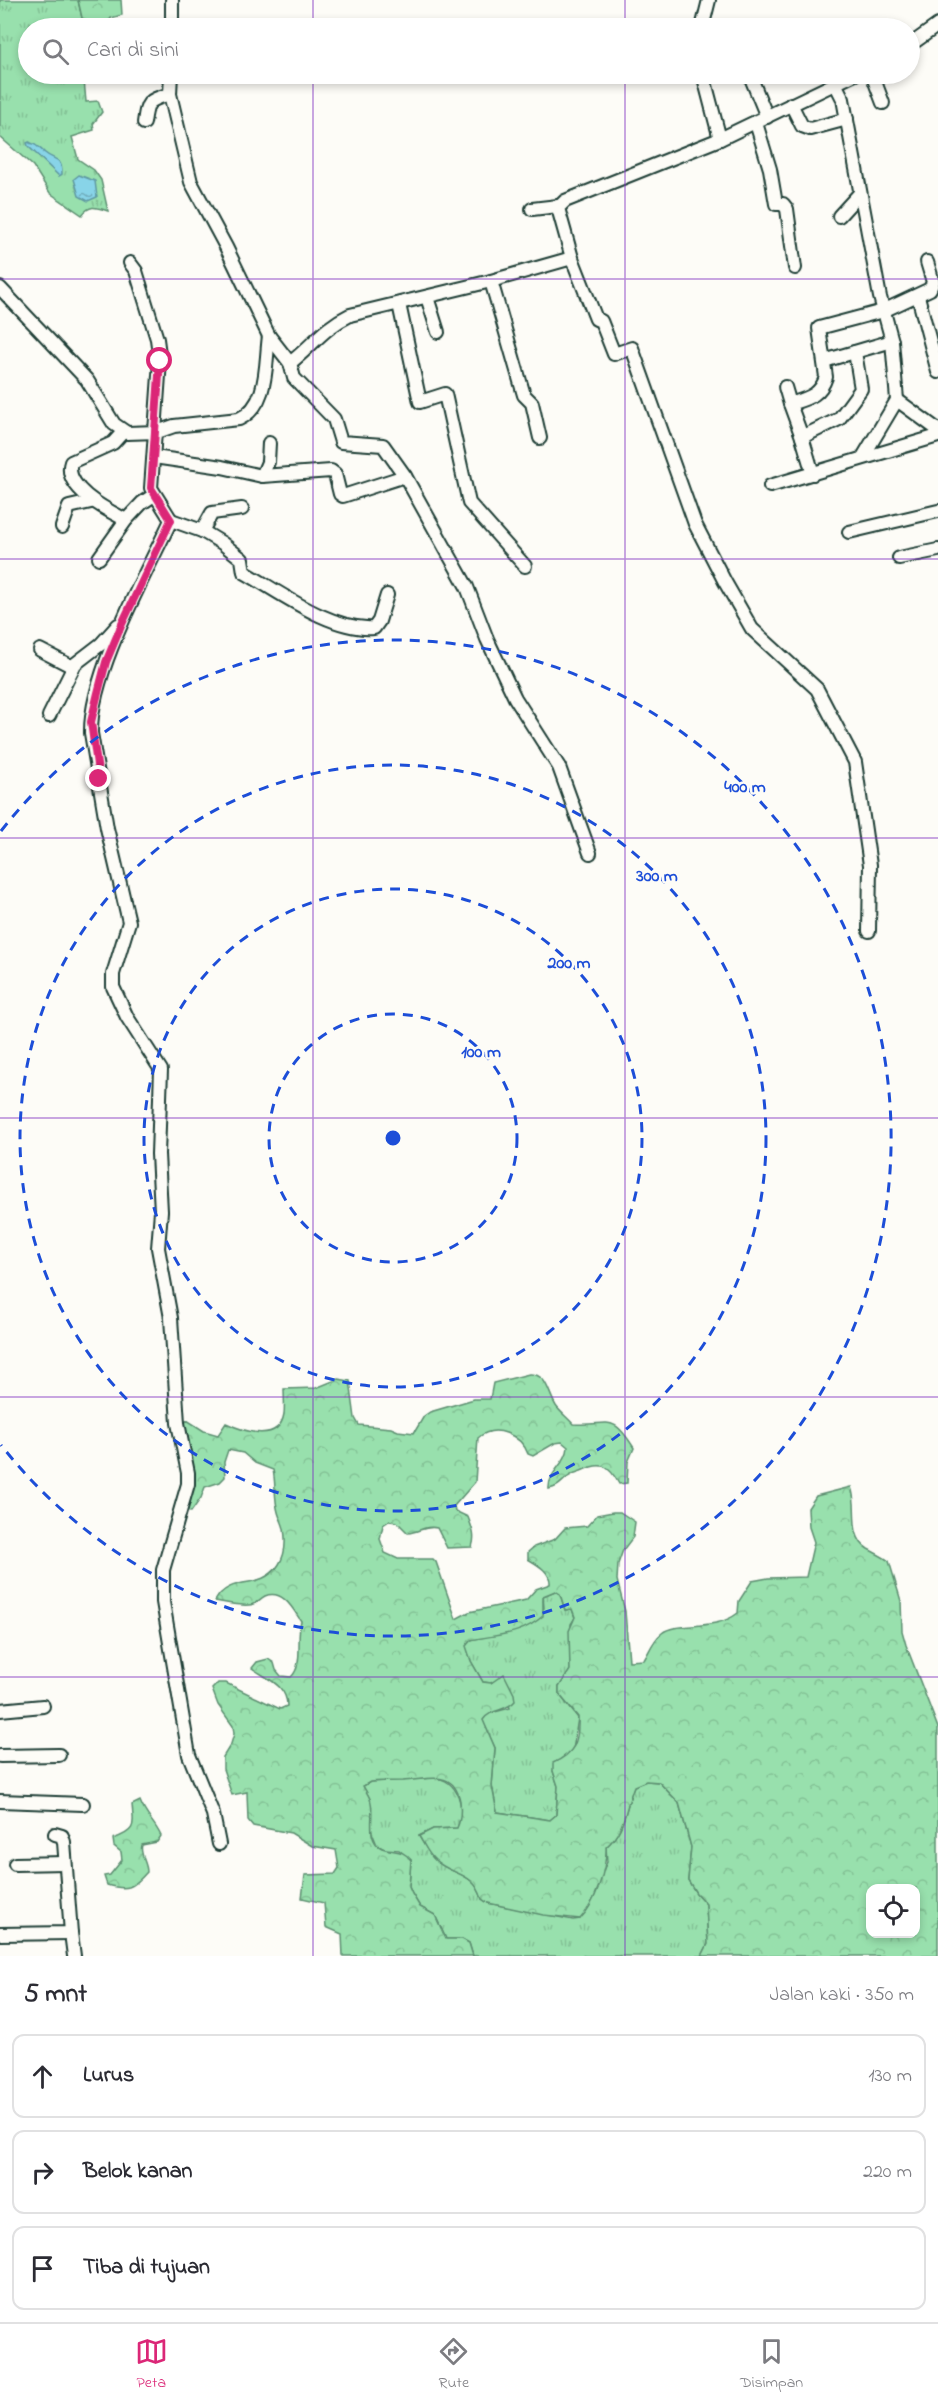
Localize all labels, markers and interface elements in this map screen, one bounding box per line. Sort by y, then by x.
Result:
search box [18,18,920,84]
icon: search [39,35,72,68]
text: Cari di sini [87,35,179,67]
route start [146,347,172,373]
route end [85,765,111,791]
text: 400 m [724,775,766,801]
text: 300 m [635,864,678,890]
text: 200 m [547,951,591,977]
text: 100 m [461,1040,501,1066]
centre of rings [383,1128,403,1148]
map controls [866,1884,920,1938]
button: locate [866,1884,920,1938]
text: 5 mnt [24,1976,87,2014]
text: Jalan kaki · 350 m [769,1981,914,2010]
icon: ahead [26,2060,59,2093]
text: Lurus [83,2060,134,2092]
text: 130 m [868,2062,912,2091]
icon: right [26,2156,59,2189]
text: Belok kanan [83,2156,192,2188]
text: 220 m [863,2158,912,2187]
icon: arrive [26,2252,59,2285]
text: Tiba di tujuan [83,2252,210,2284]
tab: Peta [135,2335,168,2395]
tab: Rute [437,2335,470,2395]
tab: Disimpan [740,2335,803,2395]

